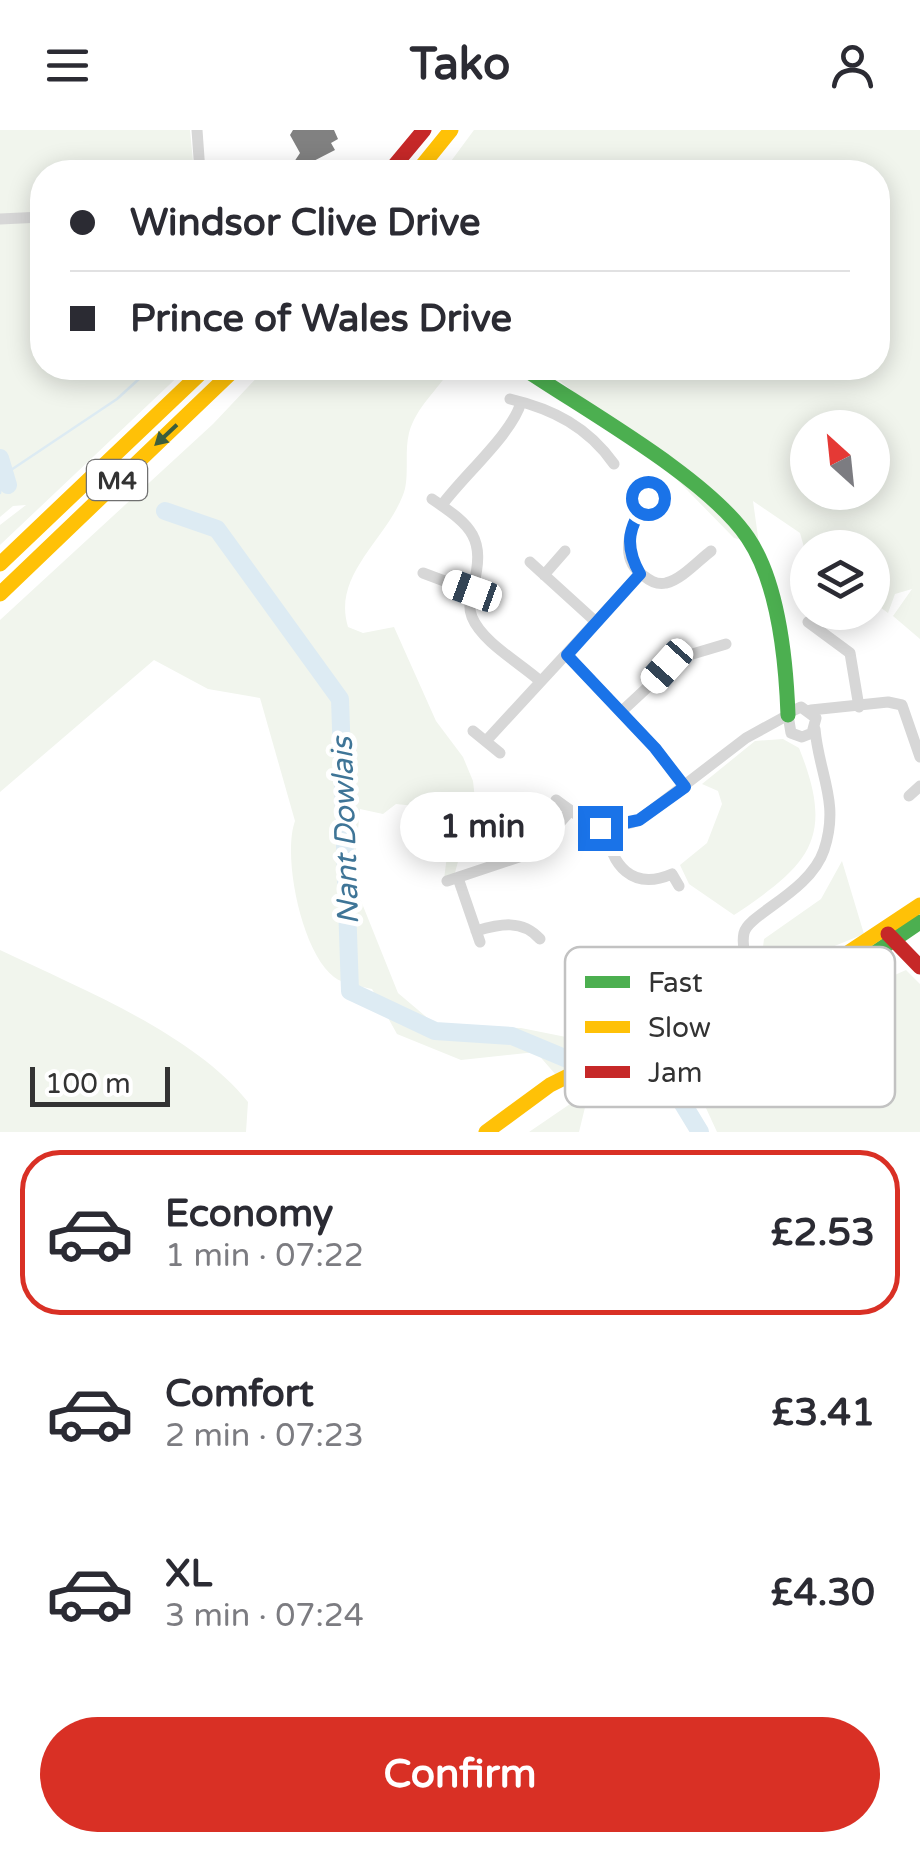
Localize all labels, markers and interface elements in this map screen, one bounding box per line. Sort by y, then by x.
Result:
icon: menu [40,38,95,93]
text: Tako [410,38,510,92]
icon: person [825,38,880,93]
text: Windsor Clive Drive [130,200,481,246]
text: Prince of Wales Drive [130,296,512,342]
north arrow [790,410,890,510]
map controls [790,410,890,630]
one-way arrow [154,423,178,446]
road number: M4 [87,460,147,500]
route start [626,476,671,521]
button: layers [790,530,890,630]
car [439,567,505,615]
car [636,634,698,698]
water label: Nant Dowlais [324,734,367,926]
callout: 1 min [400,793,565,863]
route end [578,806,623,851]
text: 1 min [440,808,525,846]
legend [565,947,895,1107]
text: Fast [648,966,703,1000]
text: Slow [648,1011,711,1045]
text: Jam [648,1056,703,1090]
scale bar [30,1062,170,1106]
text: 100 m [45,1067,131,1101]
icon: car [45,1188,135,1278]
text: Economy [165,1191,333,1237]
text: £2.53 [771,1210,875,1256]
text: 1 min · 07:22 [165,1237,364,1275]
icon: car [45,1368,135,1458]
text: Comfort [165,1371,314,1417]
text: £3.41 [771,1390,875,1436]
text: 2 min · 07:23 [165,1417,364,1455]
icon: car [45,1548,135,1638]
text: XL [165,1551,212,1597]
text: £4.30 [771,1570,875,1616]
text: 3 min · 07:24 [165,1597,364,1635]
button: Confirm [40,1717,880,1832]

